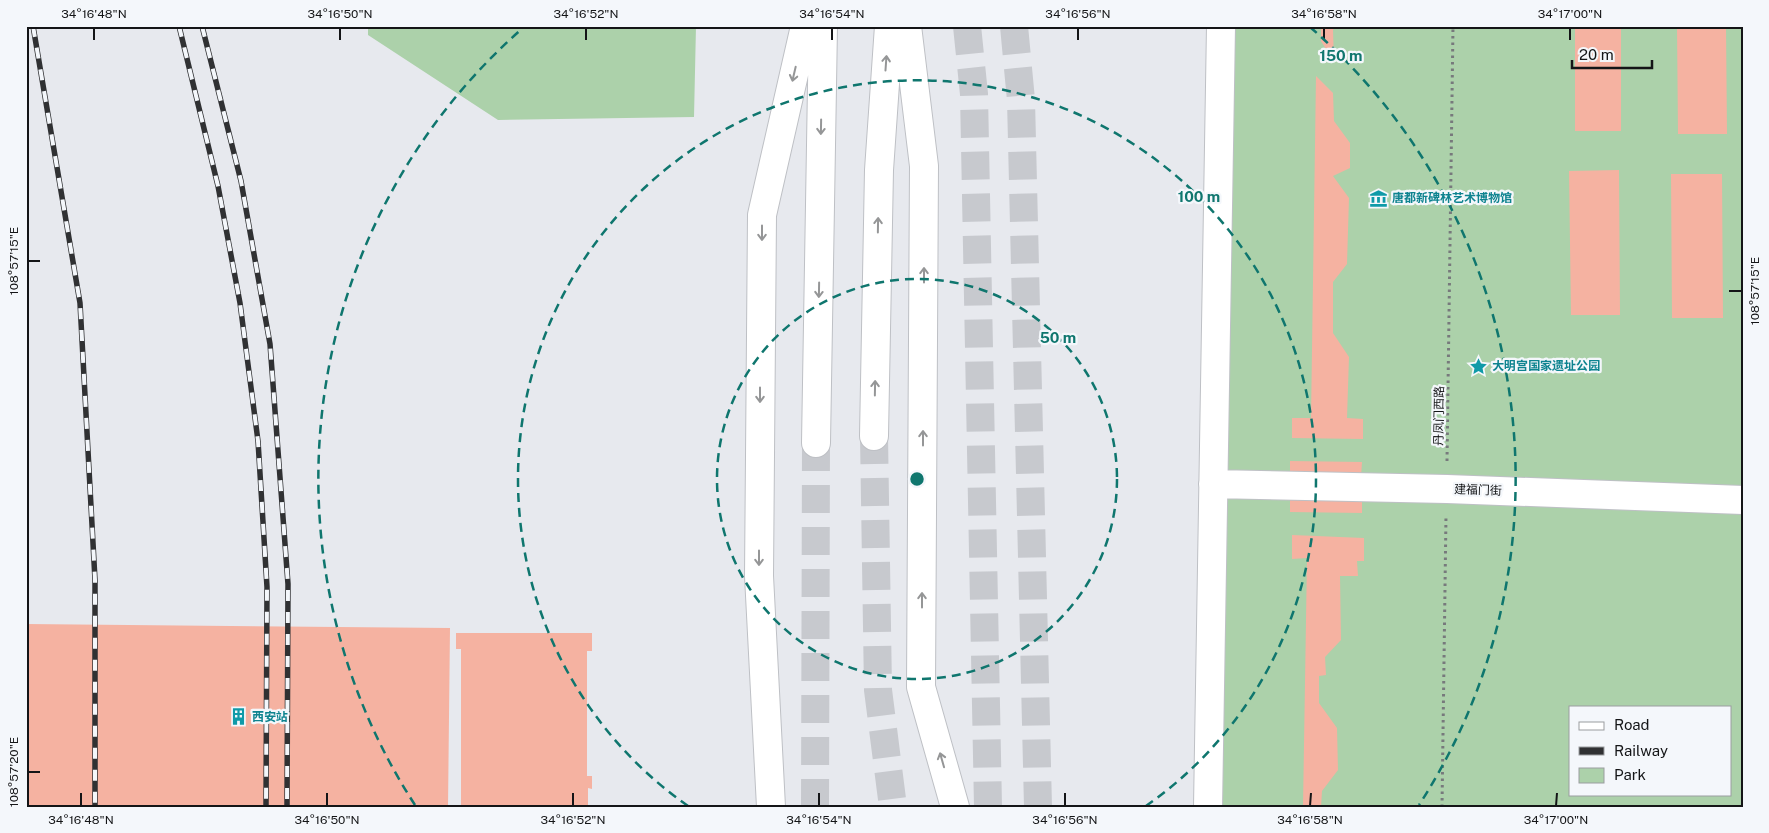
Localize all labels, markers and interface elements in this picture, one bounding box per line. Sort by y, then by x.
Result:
text: 34°16'48"N [61,7,127,21]
text: 34°16'50"N [307,7,373,21]
text: 34°16'52"N [554,7,618,21]
text: 34°16'54"N [799,7,865,21]
text: 34°16'56"N [1045,7,1111,21]
text: 34°16'58"N [1291,7,1357,21]
text: 34°17'00"N [1538,7,1602,21]
scale bar [1572,38,1652,70]
text: 20 m [1579,46,1614,63]
text: 150 m [1319,47,1363,64]
one-way arrow [882,55,891,71]
one-way arrow [789,65,798,81]
one-way arrow [816,119,826,135]
text: 100 m [1178,188,1220,205]
museum icon: 唐都新碑林艺术博物馆 [1368,188,1388,208]
place label: 唐都新碑林艺术博物馆 [1392,191,1512,205]
one-way arrow [874,217,883,233]
one-way arrow [757,224,767,240]
text: 108°57'15"E [7,227,21,295]
text: 108°57'15"E [1748,257,1762,325]
one-way arrow [919,267,929,284]
one-way arrow [814,282,823,298]
text: 50 m [1040,329,1076,346]
place icon: 大明宫国家遗址公园 [1468,356,1488,376]
place label: 大明宫国家遗址公园 [1492,359,1600,373]
one-way arrow [870,380,880,396]
one-way arrow [755,386,765,403]
street label: 丹凤门西路 [1431,386,1447,446]
one-way arrow [918,430,928,446]
centre of rings [908,470,926,488]
street label: 建福门街 [1454,482,1502,498]
one-way arrow [754,549,764,565]
one-way arrow [917,592,927,608]
legend [1569,706,1732,796]
building icon: 西安站 [228,707,248,727]
place label: 西安站 [252,710,288,724]
text: Road [1614,716,1650,733]
text: 108°57'20"E [7,737,21,807]
text: Railway [1614,742,1668,759]
one-way arrow [937,752,946,768]
text: Park [1614,766,1646,783]
text: 34°16'48"N [48,813,114,827]
text: 34°16'50"N [294,813,360,827]
text: 34°16'52"N [541,813,605,827]
text: 34°16'54"N [786,813,852,827]
text: 34°16'56"N [1032,813,1098,827]
text: 34°16'58"N [1277,813,1343,827]
text: 34°17'00"N [1524,813,1588,827]

